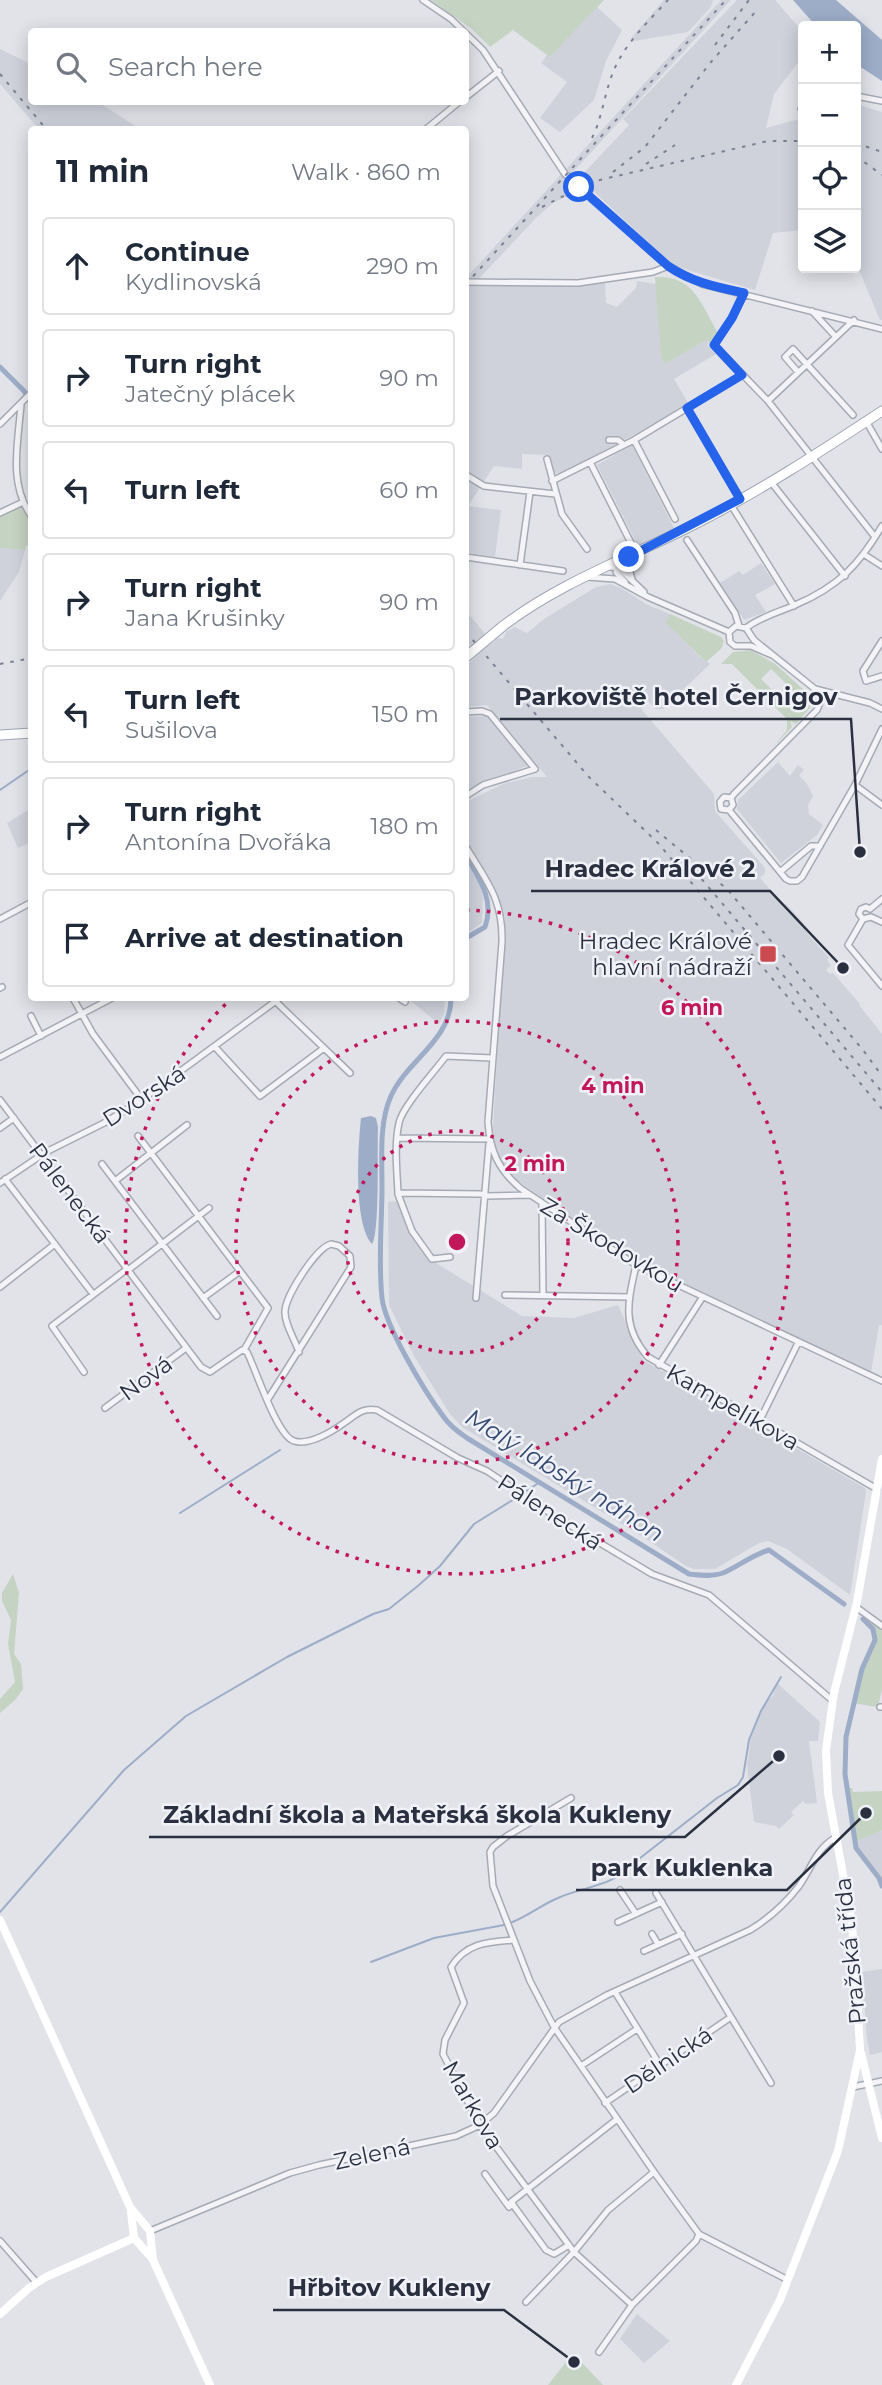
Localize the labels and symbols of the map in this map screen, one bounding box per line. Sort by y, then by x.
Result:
route start [563,171,594,202]
route end [613,541,644,572]
callout: Parkoviště hotel Černigov [500,674,851,719]
text: Parkoviště hotel Černigov [514,682,838,711]
callout: Hradec Králové 2 [531,846,770,891]
text: Hradec Králové 2 [545,854,755,883]
place label: Hradec Králové hlavní nádraží [579,927,753,981]
marker: Hradec Králové hlavní nádraží [758,944,778,964]
text: 6 min [661,995,723,1020]
street label: Dvorská [97,1059,191,1133]
text: 4 min [581,1073,645,1098]
street label: Pálenecká [23,1137,117,1249]
text: 2 min [504,1151,566,1176]
street label: Za Škodovkou [535,1191,689,1299]
centre of rings [445,1230,469,1254]
street label: Nová [114,1350,178,1406]
street label: Kampelíkova [662,1358,804,1456]
water label: Malý labský náhon [460,1402,670,1548]
street label: Pálenecká [492,1468,608,1556]
callout: Základní škola a Mateřská škola Kukleny [149,1792,685,1837]
text: Základní škola a Mateřská škola Kukleny [163,1800,672,1829]
callout: park Kuklenka [576,1845,787,1890]
text: park Kuklenka [591,1853,773,1882]
street label: Pražská třída [828,1876,872,2026]
street label: Dělnická [618,2020,718,2100]
street label: Markova [436,2056,510,2154]
street label: Zelená [331,2132,413,2176]
callout: Hřbitov Kukleny [273,2265,504,2310]
text: Hřbitov Kukleny [288,2273,491,2302]

